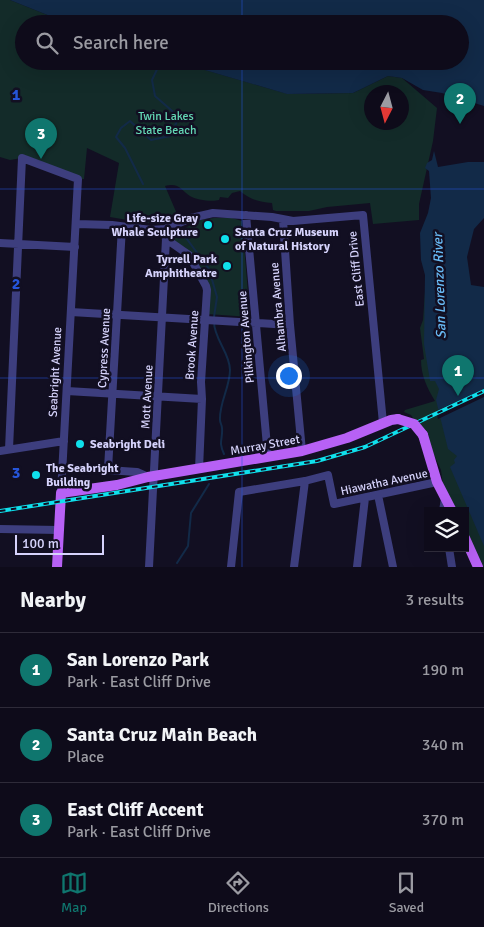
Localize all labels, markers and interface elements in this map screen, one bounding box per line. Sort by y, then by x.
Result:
search box [15,15,469,70]
icon: search [33,29,61,57]
text: Search here [73,31,169,55]
pin: 2 [444,83,476,124]
text: 1 [12,85,21,105]
north arrow [364,85,409,130]
park label: Twin Lakes State Beach [135,109,197,138]
pin: 3 [25,118,57,159]
place label: Life-size Gray Whale Sculpture [111,211,198,240]
marker: Life-size Gray Whale Sculpture [202,219,214,231]
place label: Santa Cruz Museum of Natural History [235,225,339,254]
street label: East Cliff Drive [345,230,368,308]
water label: San Lorenzo River [429,231,450,339]
marker: Santa Cruz Museum of Natural History [219,233,231,245]
place label: Tyrrell Park Amphitheatre [145,252,218,281]
marker: Tyrrell Park Amphitheatre [221,260,233,272]
street label: Alhambra Avenue [267,262,290,352]
text: 2 [12,274,20,294]
street label: Pilkington Avenue [235,290,258,384]
street label: Cypress Avenue [95,308,114,388]
street label: Brook Avenue [183,310,202,380]
street label: Seabright Avenue [46,327,65,417]
pin: 1 [442,355,474,396]
your location [276,363,302,389]
street label: Mott Avenue [138,364,157,430]
street label: Murray Street [229,432,301,459]
place label: Seabright Deli [90,437,165,452]
marker: Seabright Deli [74,438,86,450]
place label: The Seabright Building [46,461,119,490]
text: 3 [12,463,20,483]
street label: Hiawatha Avenue [339,466,429,499]
marker: The Seabright Building [30,469,42,481]
map controls [424,507,469,552]
button: layers [424,507,469,552]
scale bar [15,532,104,555]
text: 100 m [22,535,59,552]
text: Nearby [20,587,86,613]
text: 3 results [405,590,464,610]
text: San Lorenzo Park [67,648,209,672]
text: 1 [32,660,40,680]
text: 190 m [422,660,464,680]
text: Park · East Cliff Drive [67,672,211,692]
text: Santa Cruz Main Beach [67,723,257,747]
text: 2 [32,735,40,755]
text: 340 m [422,735,464,755]
text: Place [67,747,104,767]
text: East Cliff Accent [67,798,204,822]
text: 3 [32,810,40,830]
text: 370 m [422,810,464,830]
text: Park · East Cliff Drive [67,822,211,842]
tab: Map [60,869,88,916]
tab: Directions [208,869,269,916]
tab: Saved [389,869,424,916]

